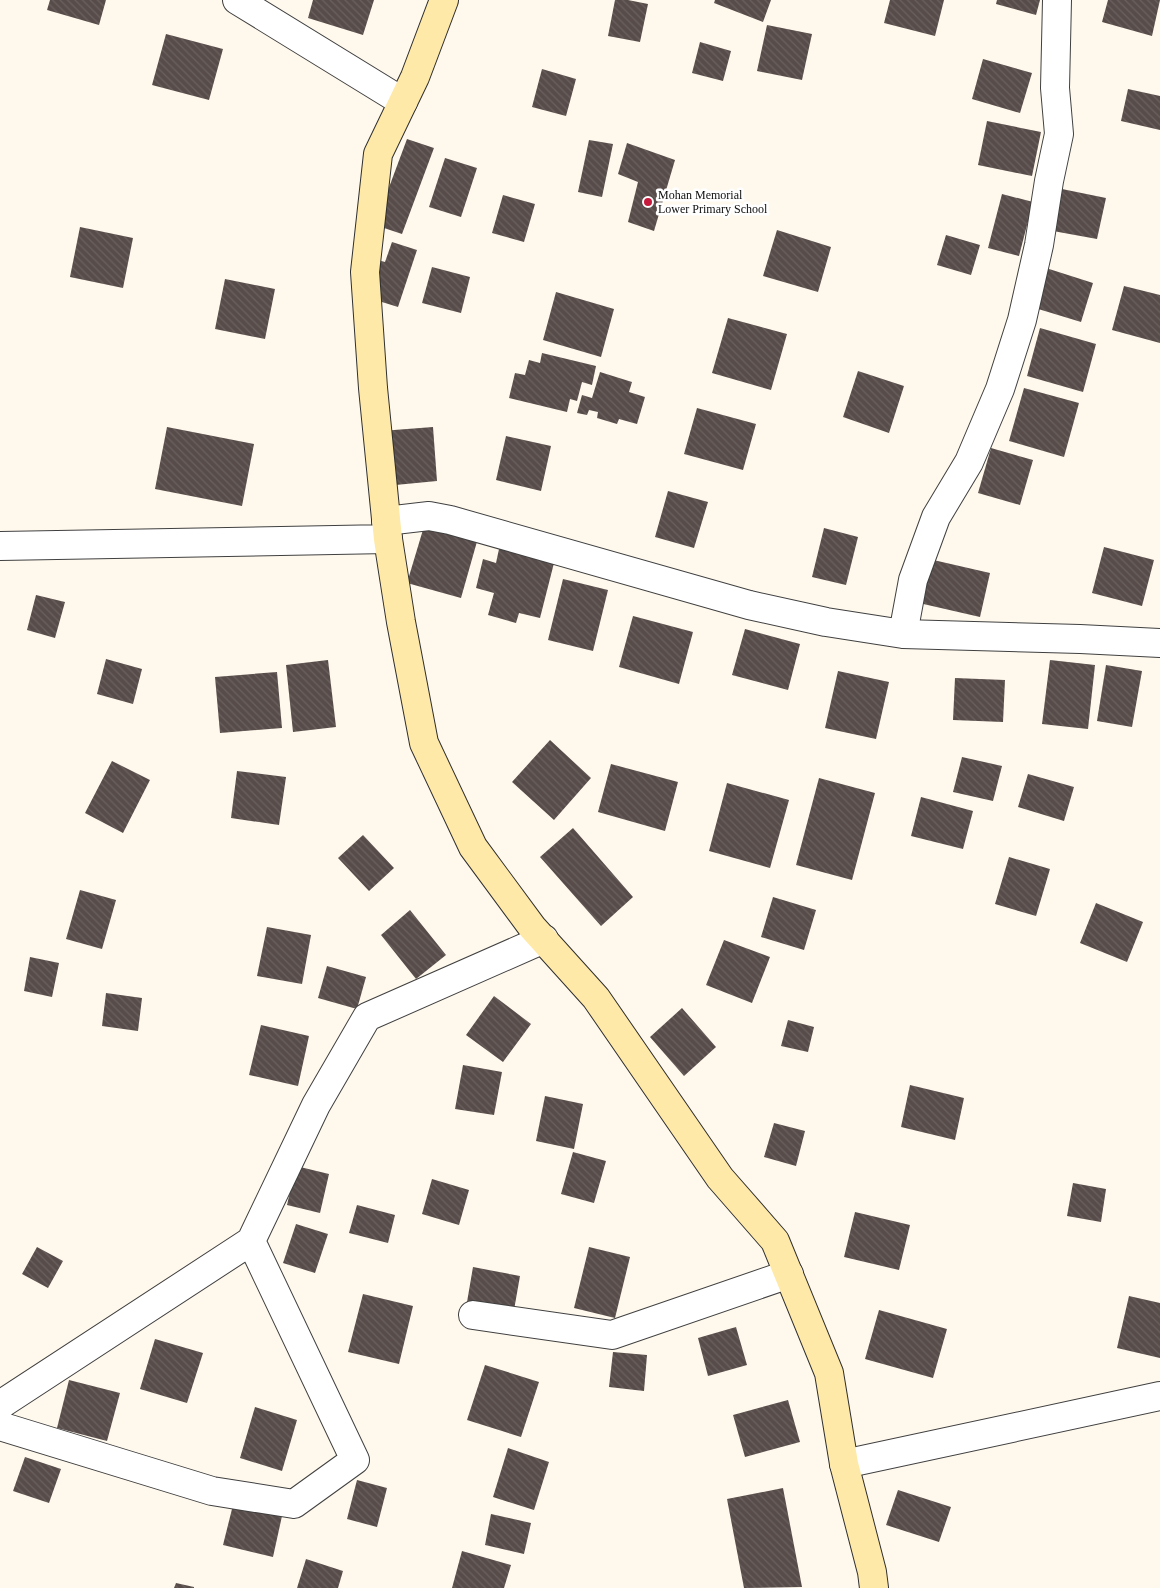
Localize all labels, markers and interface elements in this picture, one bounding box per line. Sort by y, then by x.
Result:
place label: Mohan Memorial Lower Primary School [658,188,768,216]
marker: Mohan Memorial Lower Primary School [642,196,654,208]

